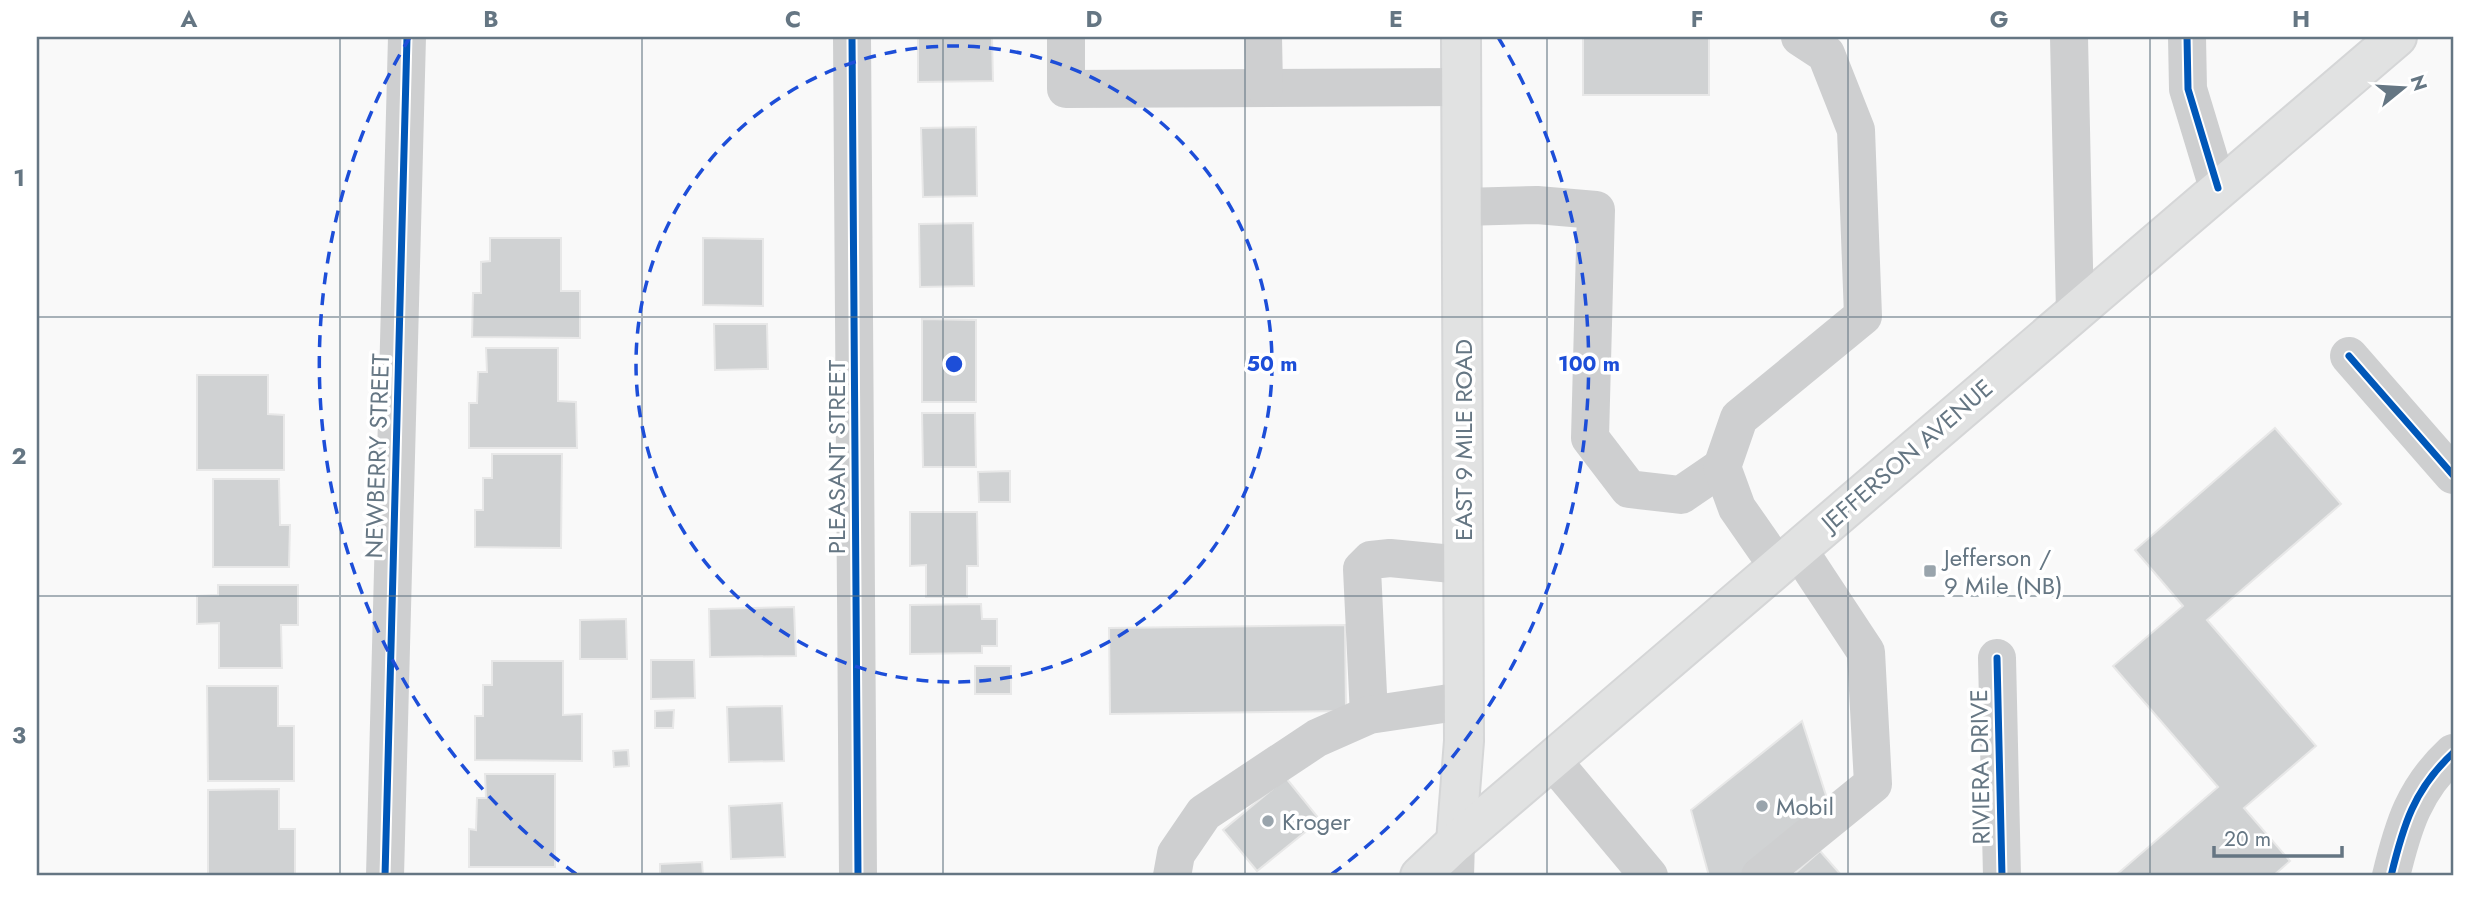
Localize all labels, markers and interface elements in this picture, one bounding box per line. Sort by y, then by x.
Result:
text: A [180,2,198,36]
text: B [483,2,499,36]
text: C [785,2,801,36]
text: D [1086,2,1103,36]
text: E [1389,2,1403,36]
text: F [1691,2,1703,36]
text: G [1990,2,2008,36]
text: H [2292,2,2310,36]
north arrow [2368,52,2438,122]
text: N [2404,72,2434,94]
text: 1 [13,161,25,195]
street label: EAST 9 MILE ROAD [1446,339,1481,541]
text: 50 m [1247,349,1297,379]
text: 100 m [1558,349,1620,379]
centre of rings [942,352,966,376]
street label: NEWBERRY STREET [356,353,398,559]
street label: PLEASANT STREET [819,360,854,554]
street label: JEFFERSON AVENUE [1811,371,2000,541]
text: 2 [11,439,27,473]
place label: Jefferson / 9 Mile (NB) [1941,540,2063,603]
marker: Jefferson / 9 Mile (NB) [1922,563,1938,579]
street label: RIVIERA DRIVE [1961,689,1999,845]
text: 3 [12,718,26,752]
place label: Mobil [1776,789,1834,824]
marker: Mobil [1754,798,1770,814]
place label: Kroger [1282,804,1352,839]
marker: Kroger [1260,813,1276,829]
scale bar [2214,815,2341,859]
text: 20 m [2224,824,2271,854]

